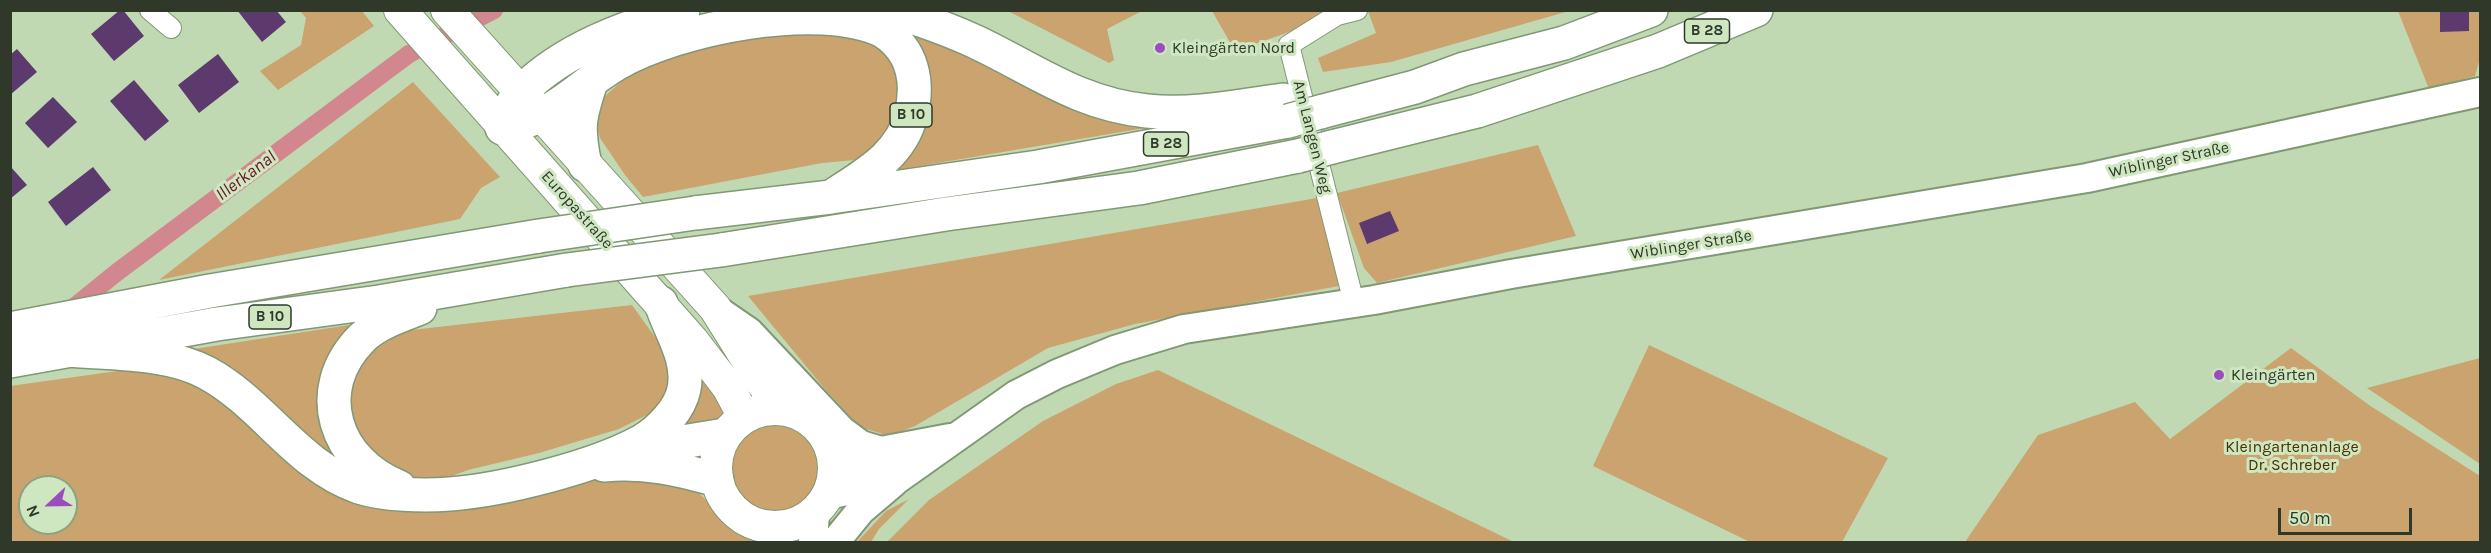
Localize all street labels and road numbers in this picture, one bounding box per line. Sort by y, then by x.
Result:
road number: B 28 [1684,19,1730,43]
street label: Am Langen Weg [1289,79,1335,195]
road number: B 10 [890,103,932,127]
road number: B 28 [1144,132,1188,156]
street label: Wiblinger Straße [2107,138,2231,182]
street label: Europastraße [537,167,617,253]
street label: Wiblinger Straße [1629,226,1753,264]
road number: B 10 [249,305,291,329]

